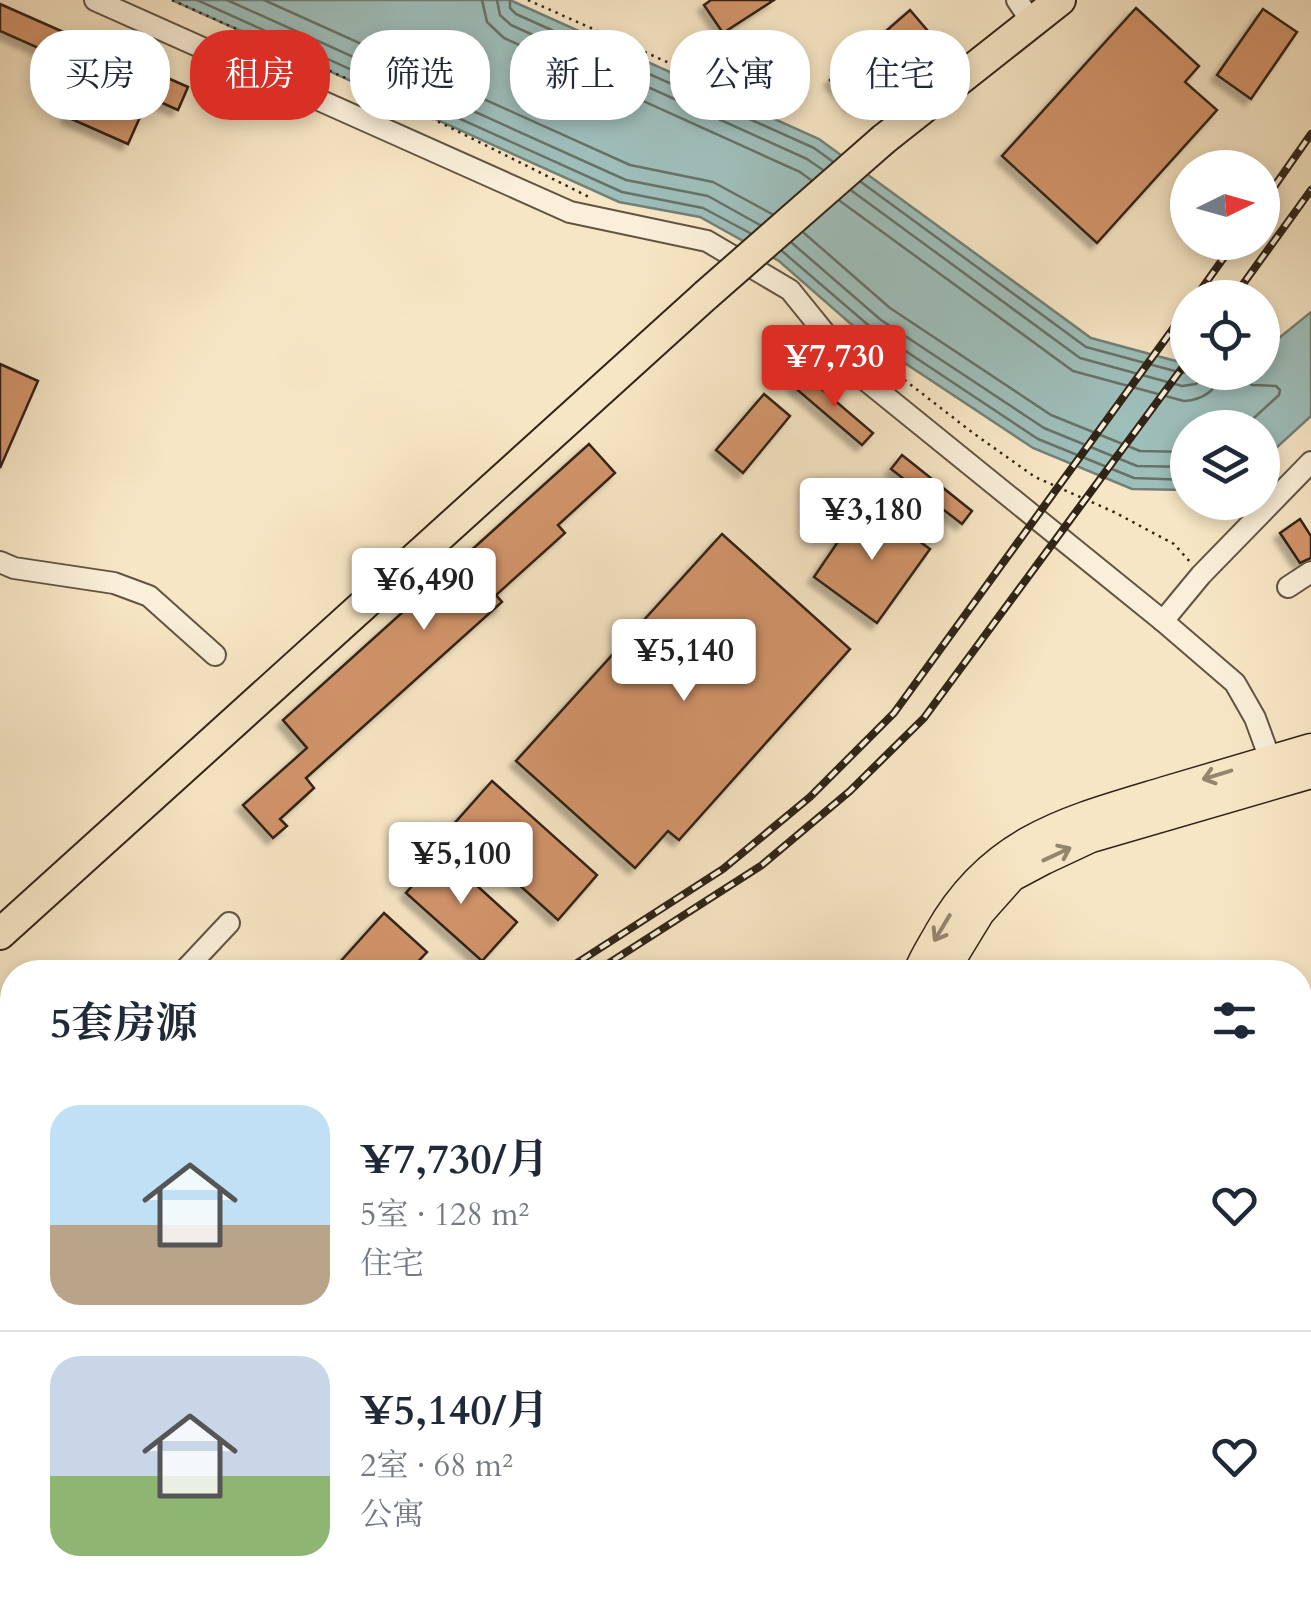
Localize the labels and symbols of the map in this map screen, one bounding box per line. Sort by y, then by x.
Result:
north arrow [1170,150,1280,260]
pin: ¥7,730 [753,325,915,410]
pin: ¥3,180 [791,478,953,563]
pin: ¥6,490 [343,548,505,633]
pin: ¥5,140 [603,619,765,704]
one-way arrow [1202,767,1234,785]
pin: ¥5,100 [380,822,542,907]
one-way arrow [1041,844,1071,863]
one-way arrow [932,913,952,942]

